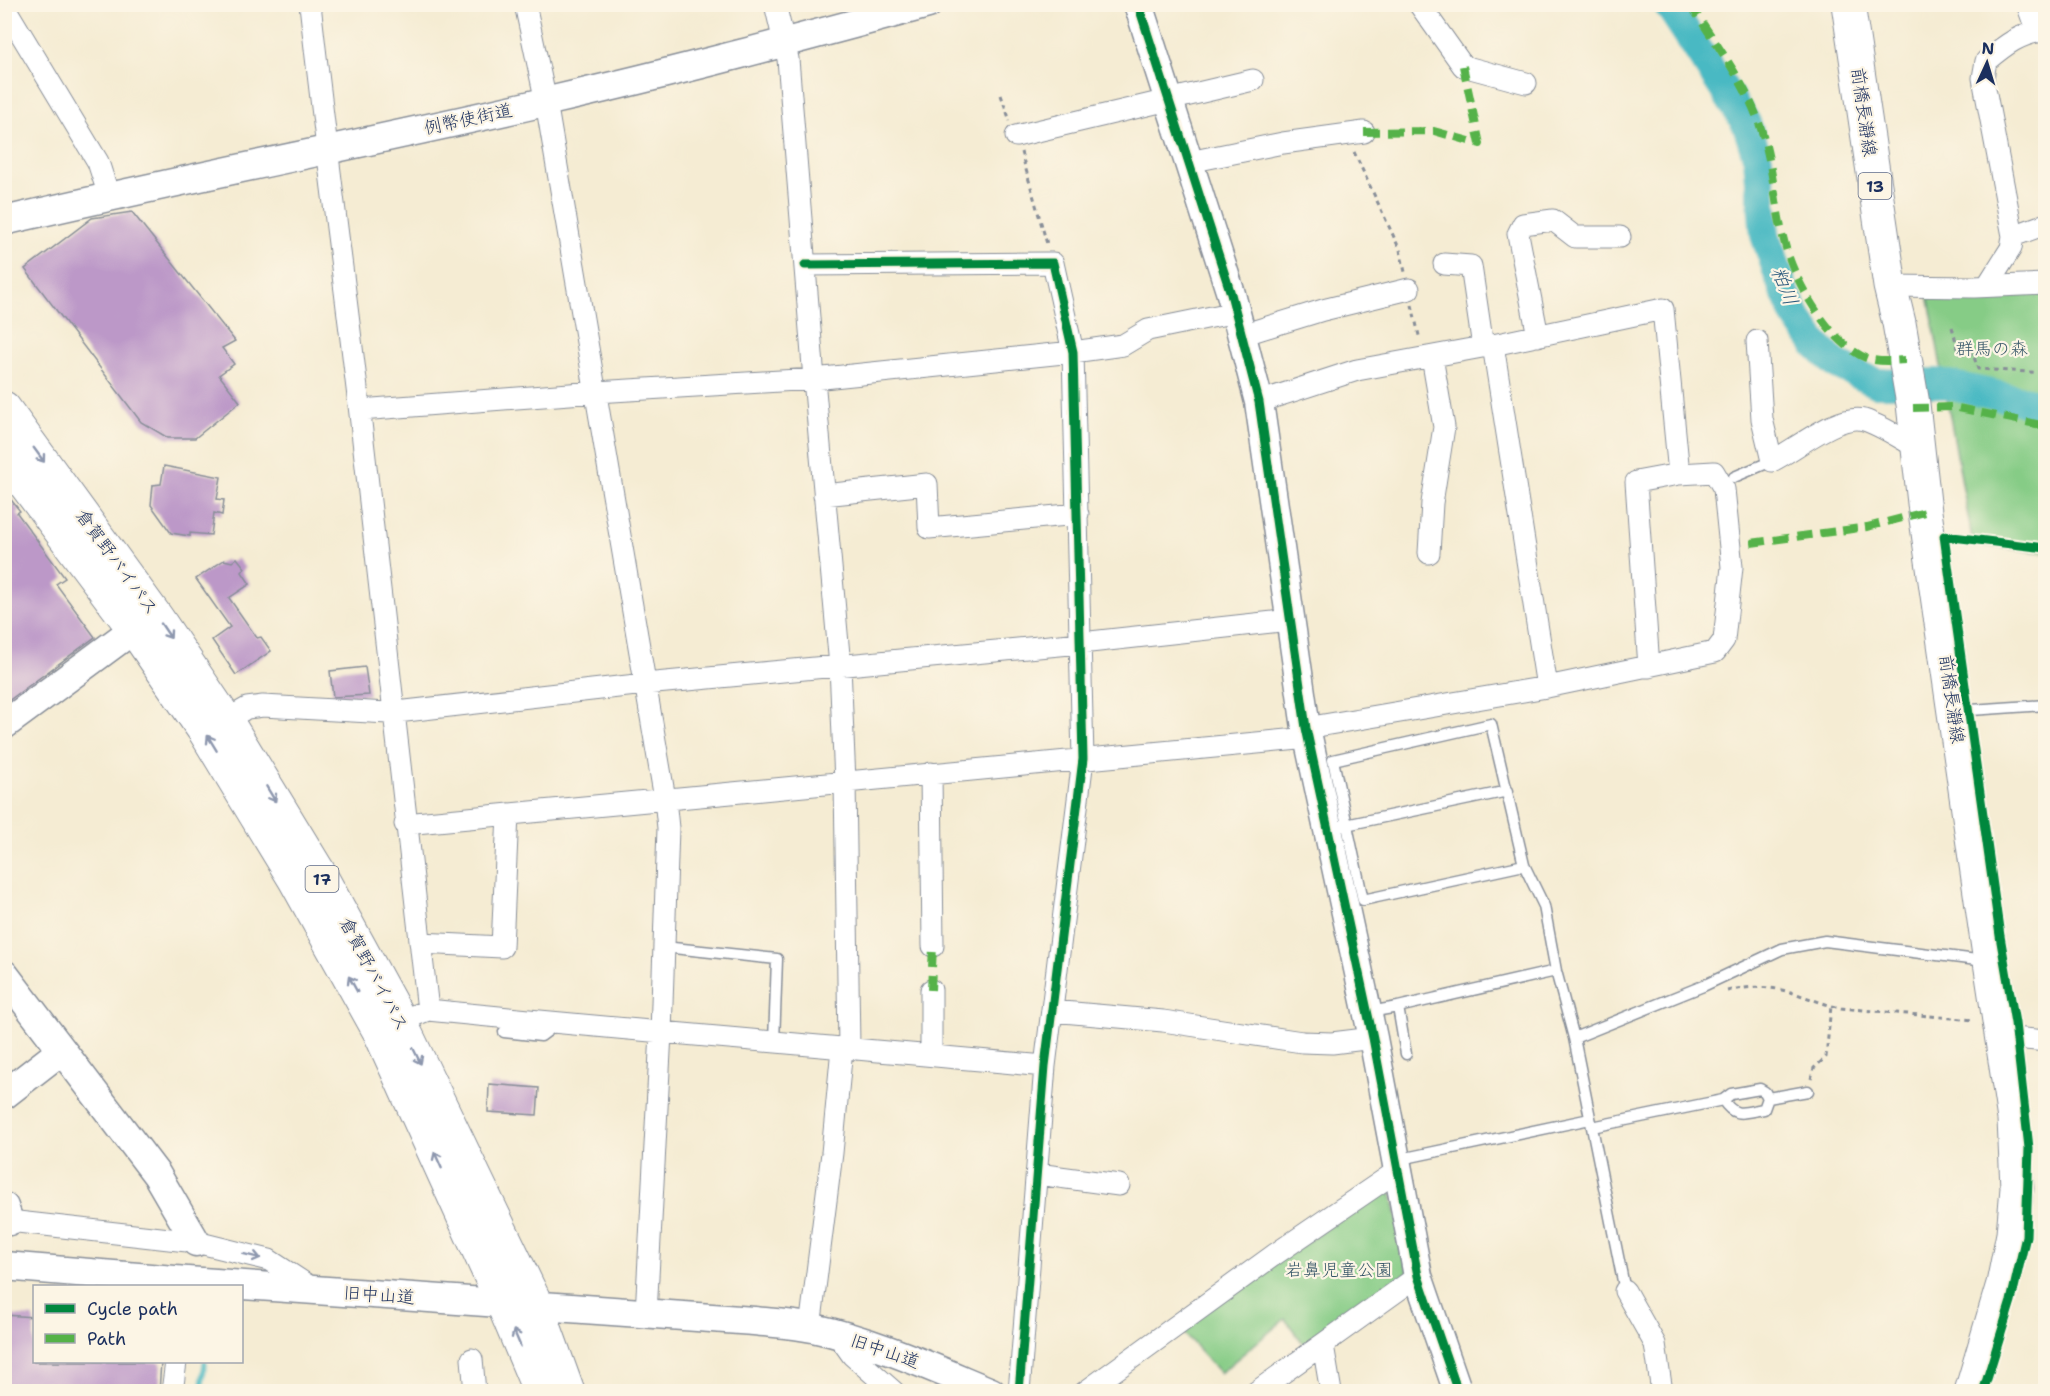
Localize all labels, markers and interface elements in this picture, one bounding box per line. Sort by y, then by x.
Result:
north arrow [1957,33,2017,93]
text: N [1981,38,1995,59]
street label: 前橋長瀞線 [1846,66,1882,158]
street label: 例幣使街道 [421,98,515,140]
road number: 13 [1858,173,1892,199]
water label: 粕川 [1766,263,1804,309]
park label: 群馬の森 [1956,337,2028,361]
one-way arrow [33,447,46,463]
street label: 倉賀野バイパス [70,504,164,620]
one-way arrow [159,622,172,639]
street label: 前橋長瀞線 [1934,653,1970,745]
one-way arrow [206,735,218,752]
one-way arrow [266,785,278,802]
road number: 17 [306,866,338,892]
street label: 倉賀野バイパス [334,913,414,1035]
one-way arrow [347,976,359,993]
one-way arrow [412,1047,424,1065]
one-way arrow [431,1151,443,1169]
one-way arrow [243,1250,262,1262]
park label: 岩鼻児童公園 [1285,1258,1393,1282]
street label: 旧中山道 [342,1281,416,1309]
legend [33,1285,243,1363]
text: Cycle path [87,1297,178,1321]
text: Path [87,1327,126,1351]
street label: 旧中山道 [847,1328,923,1374]
one-way arrow [511,1329,523,1347]

